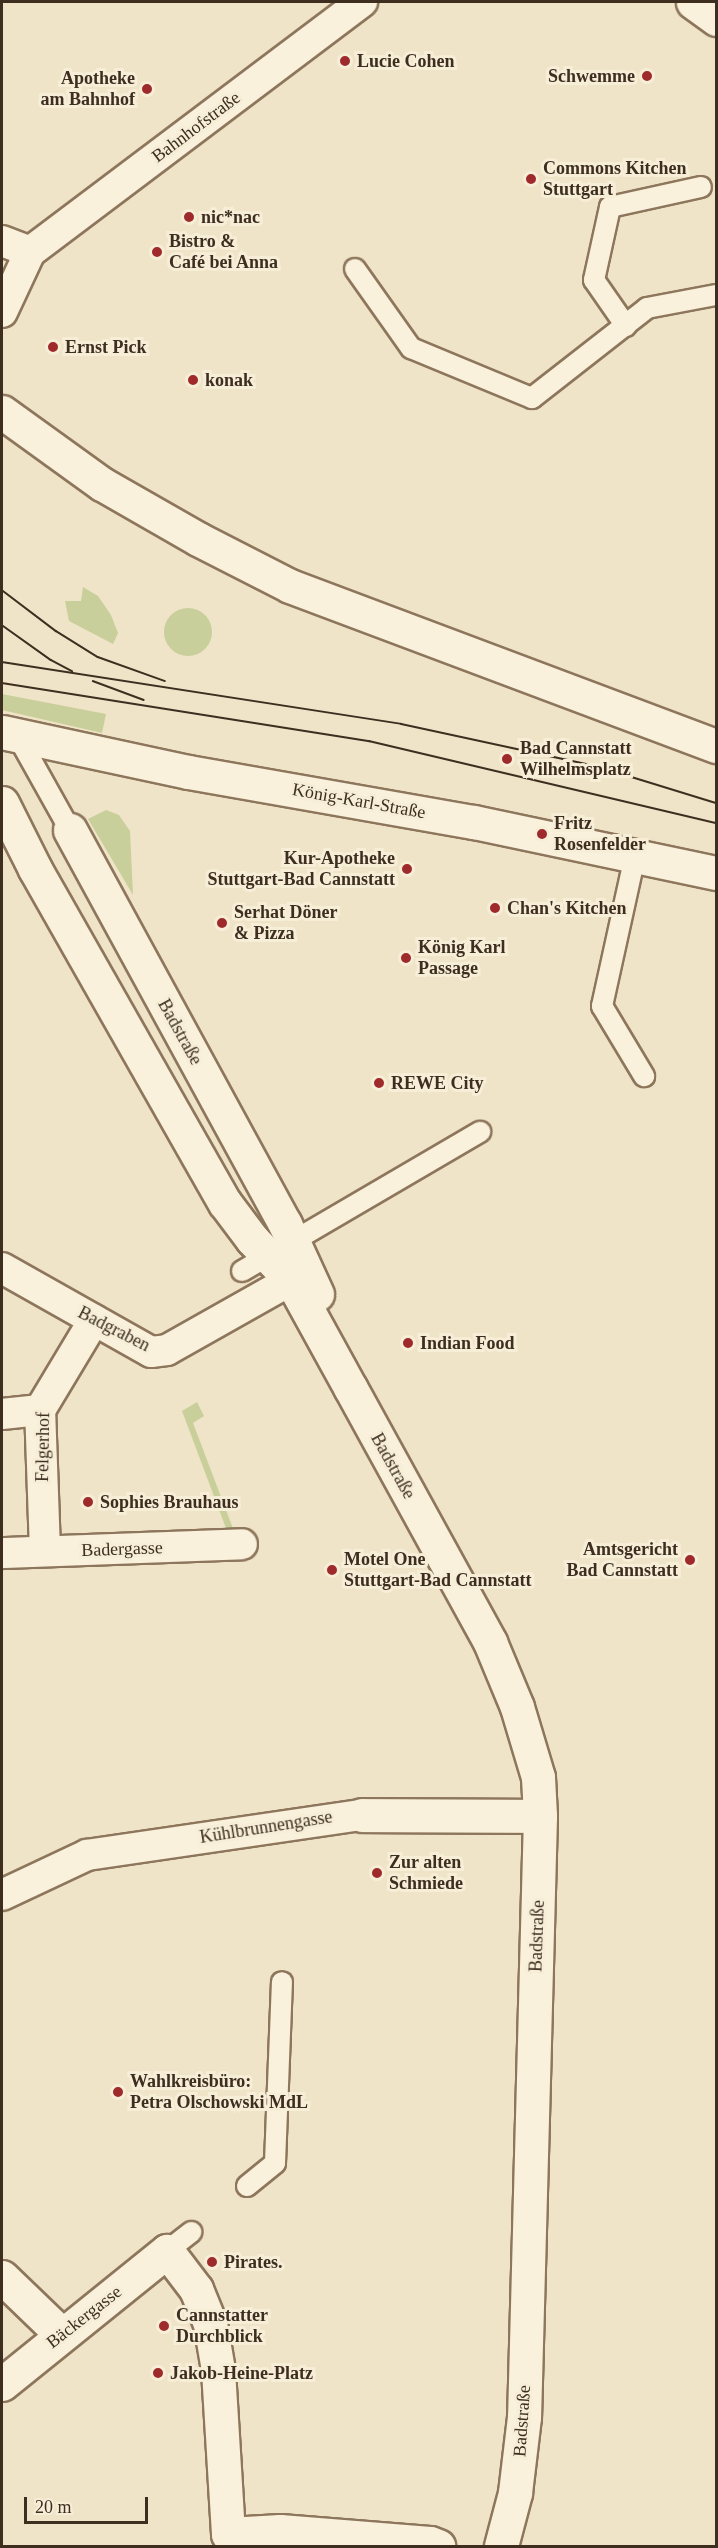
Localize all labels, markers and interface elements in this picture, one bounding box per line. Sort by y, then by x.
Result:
place label: Lucie Cohen [357,50,455,72]
marker: Lucie Cohen [338,54,352,68]
place label: Schwemme [548,65,635,87]
place label: Apotheke am Bahnhof [40,68,135,110]
marker: Schwemme [640,69,654,83]
marker: Apotheke am Bahnhof [140,82,154,96]
street label: Bahnhofstraße [148,87,244,167]
place label: Commons Kitchen Stuttgart [543,158,686,201]
marker: Commons Kitchen Stuttgart [524,172,538,186]
place label: nic*nac [201,206,260,228]
marker: nic*nac [182,210,196,224]
place label: Bistro & Café bei Anna [169,231,279,274]
marker: Bistro & Café bei Anna [150,245,164,259]
place label: Ernst Pick [65,336,147,358]
marker: Ernst Pick [46,340,60,354]
place label: konak [205,369,253,391]
marker: konak [186,373,200,387]
place label: Bad Cannstatt Wilhelmsplatz [520,738,632,780]
marker: Bad Cannstatt Wilhelmsplatz [498,750,516,768]
street label: König-Karl-Straße [291,779,427,823]
place label: Fritz Rosenfelder [554,813,646,856]
marker: Fritz Rosenfelder [535,827,549,841]
place label: Kur-Apotheke Stuttgart-Bad Cannstatt [207,848,395,890]
marker: Kur-Apotheke Stuttgart-Bad Cannstatt [400,862,414,876]
place label: Chan's Kitchen [507,897,627,919]
marker: Chan's Kitchen [488,901,502,915]
place label: Serhat Döner & Pizza [234,902,337,944]
marker: Serhat Döner & Pizza [215,916,229,930]
place label: König Karl Passage [418,937,506,980]
marker: König Karl Passage [399,951,413,965]
street label: Badstraße [153,995,207,1069]
place label: REWE City [391,1072,484,1094]
marker: REWE City [372,1076,386,1090]
street label: Badgraben [74,1302,154,1356]
place label: Indian Food [420,1332,515,1354]
marker: Indian Food [401,1336,415,1350]
street label: Felgerhof [32,1412,54,1482]
street label: Badstraße [366,1429,420,1503]
place label: Sophies Brauhaus [100,1491,239,1513]
marker: Sophies Brauhaus [81,1495,95,1509]
street label: Badergasse [81,1537,163,1561]
place label: Amtsgericht Bad Cannstatt [566,1539,678,1582]
place label: Motel One Stuttgart-Bad Cannstatt [344,1549,532,1592]
marker: Amtsgericht Bad Cannstatt [683,1553,697,1567]
marker: Motel One Stuttgart-Bad Cannstatt [325,1563,339,1577]
street label: Kühlbrunnengasse [198,1806,334,1848]
place label: Zur alten Schmiede [389,1852,463,1894]
marker: Zur alten Schmiede [370,1866,384,1880]
street label: Badstraße [525,1900,549,1972]
place label: Wahlkreisbüro: Petra Olschowski MdL [130,2071,308,2114]
marker: Wahlkreisbüro: Petra Olschowski MdL [111,2085,125,2099]
place label: Pirates. [224,2251,282,2273]
marker: Pirates. [205,2255,219,2269]
street label: Bäckergasse [42,2281,126,2353]
place label: Cannstatter Durchblick [176,2305,268,2348]
marker: Cannstatter Durchblick [157,2319,171,2333]
place label: Jakob-Heine-Platz [170,2362,313,2384]
marker: Jakob-Heine-Platz [151,2366,165,2380]
street label: Badstraße [509,2384,535,2458]
scale bar [27,2485,152,2523]
text: 20 m [35,2497,72,2517]

